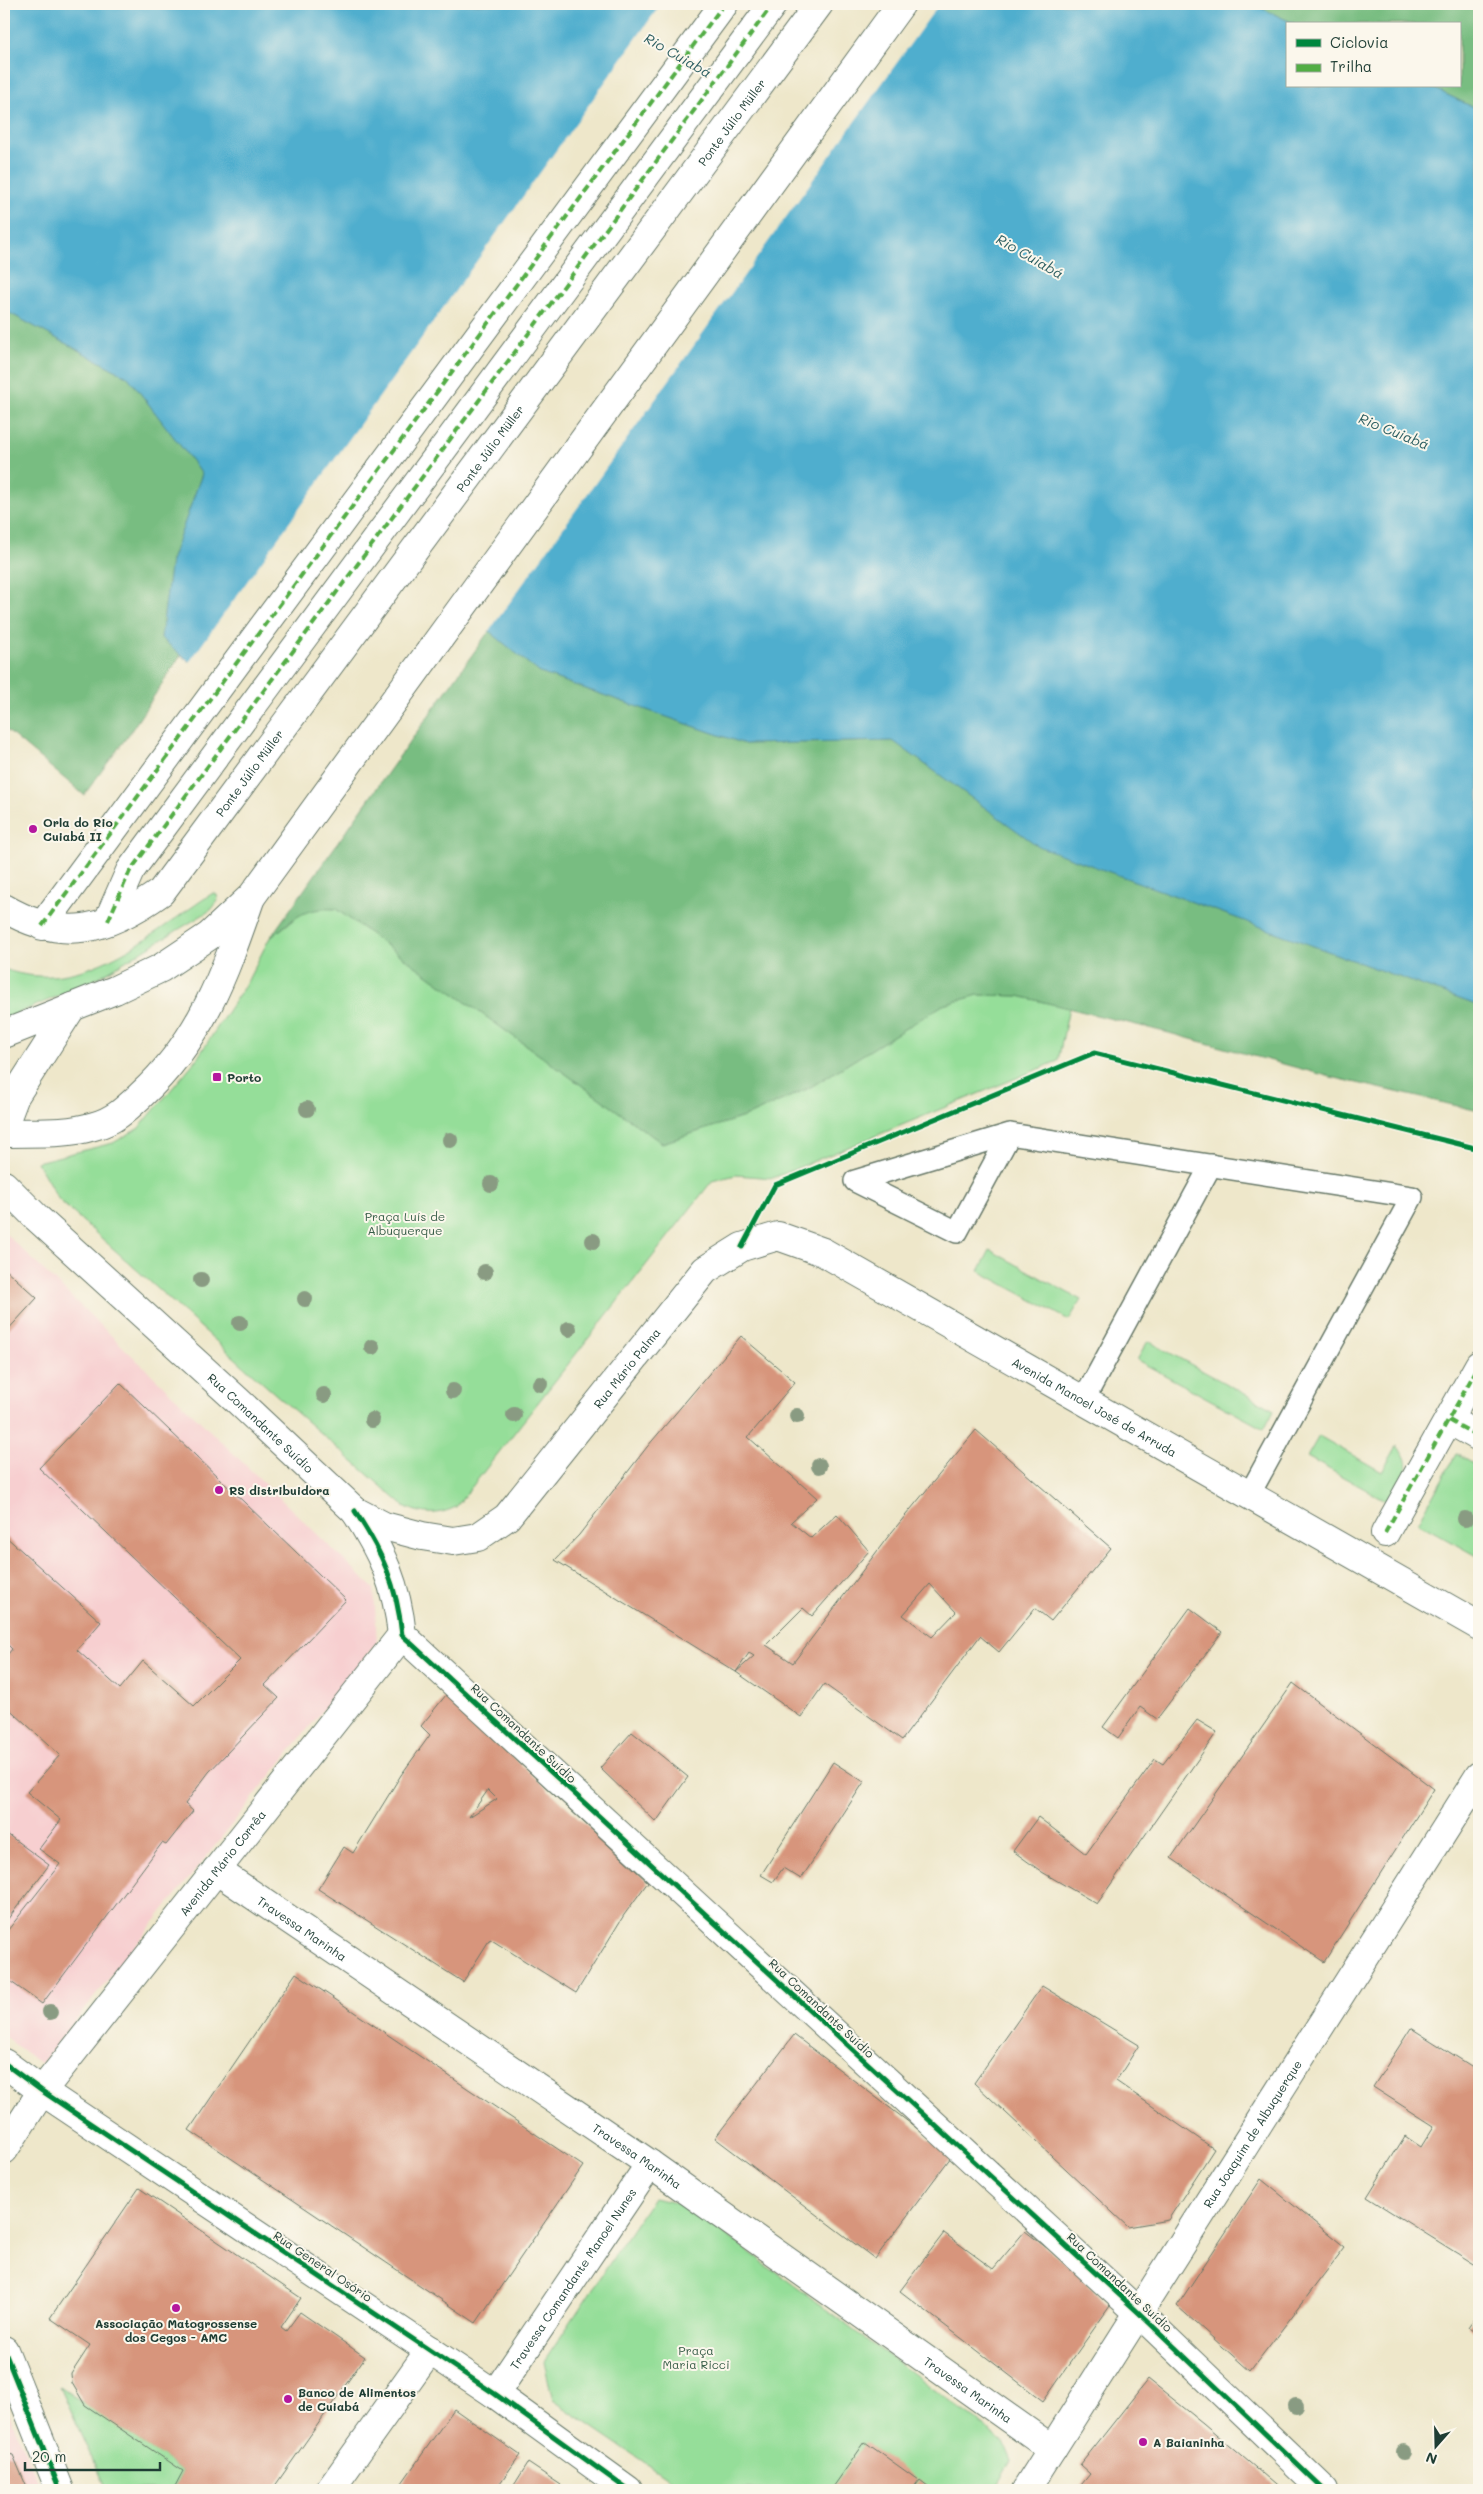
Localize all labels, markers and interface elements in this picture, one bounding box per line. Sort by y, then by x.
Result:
legend [1286,22,1460,88]
water label: Rio Cuiabá [641,28,715,82]
text: Ciclovia [1330,32,1389,52]
text: Trilha [1330,56,1372,76]
street label: Ponte Júlio Müller [694,75,769,169]
water label: Rio Cuiabá [993,229,1067,283]
street label: Ponte Júlio Müller [452,402,527,495]
water label: Rio Cuiabá [1356,408,1432,454]
street label: Ponte Júlio Müller [212,726,287,819]
place label: Orla do Rio Cuiabá II [43,814,113,844]
marker: Orla do Rio Cuiabá II [27,823,39,835]
place label: Porto [227,1069,261,1085]
marker: Porto [211,1071,223,1083]
park label: Praça Luís de Albuquerque [365,1208,445,1238]
street label: Rua Mário Palma [590,1325,663,1411]
street label: Avenida Manoel José de Arruda [1009,1353,1180,1460]
street label: Rua Comandante Suídio [205,1369,317,1476]
place label: RS distribuidora [229,1482,330,1498]
marker: RS distribuidora [213,1484,225,1496]
street label: Rua Comandante Suídio [468,1680,580,1786]
street label: Avenida Mário Corrêa [175,1807,269,1919]
street label: Travessa Marinha [254,1892,350,1964]
street label: Rua Comandante Suídio [766,1955,878,2061]
street label: Rua Joaquim de Albuquerque [1199,2057,1305,2211]
street label: Travessa Marinha [590,2119,685,2192]
street label: Travessa Comandante Manoel Nunes [506,2185,640,2372]
street label: Rua General Osório [271,2227,375,2305]
street label: Rua Comandante Suídio [1064,2229,1176,2335]
marker: Associação Matogrossense dos Cegos - AMC [170,2302,182,2314]
place label: Associação Matogrossense dos Cegos - AMC [95,2315,257,2345]
park label: Praça Maria Ricci [662,2342,730,2372]
street label: Travessa Marinha [921,2353,1015,2426]
place label: Banco de Alimentos de Cuiabá [298,2384,416,2414]
marker: Banco de Alimentos de Cuiabá [282,2393,294,2405]
north arrow [1410,2422,1460,2472]
place label: A Baianinha [1153,2434,1225,2450]
marker: A Baianinha [1137,2436,1149,2448]
scale bar [25,2439,160,2471]
text: 20 m [32,2446,66,2466]
text: N [1423,2448,1440,2469]

